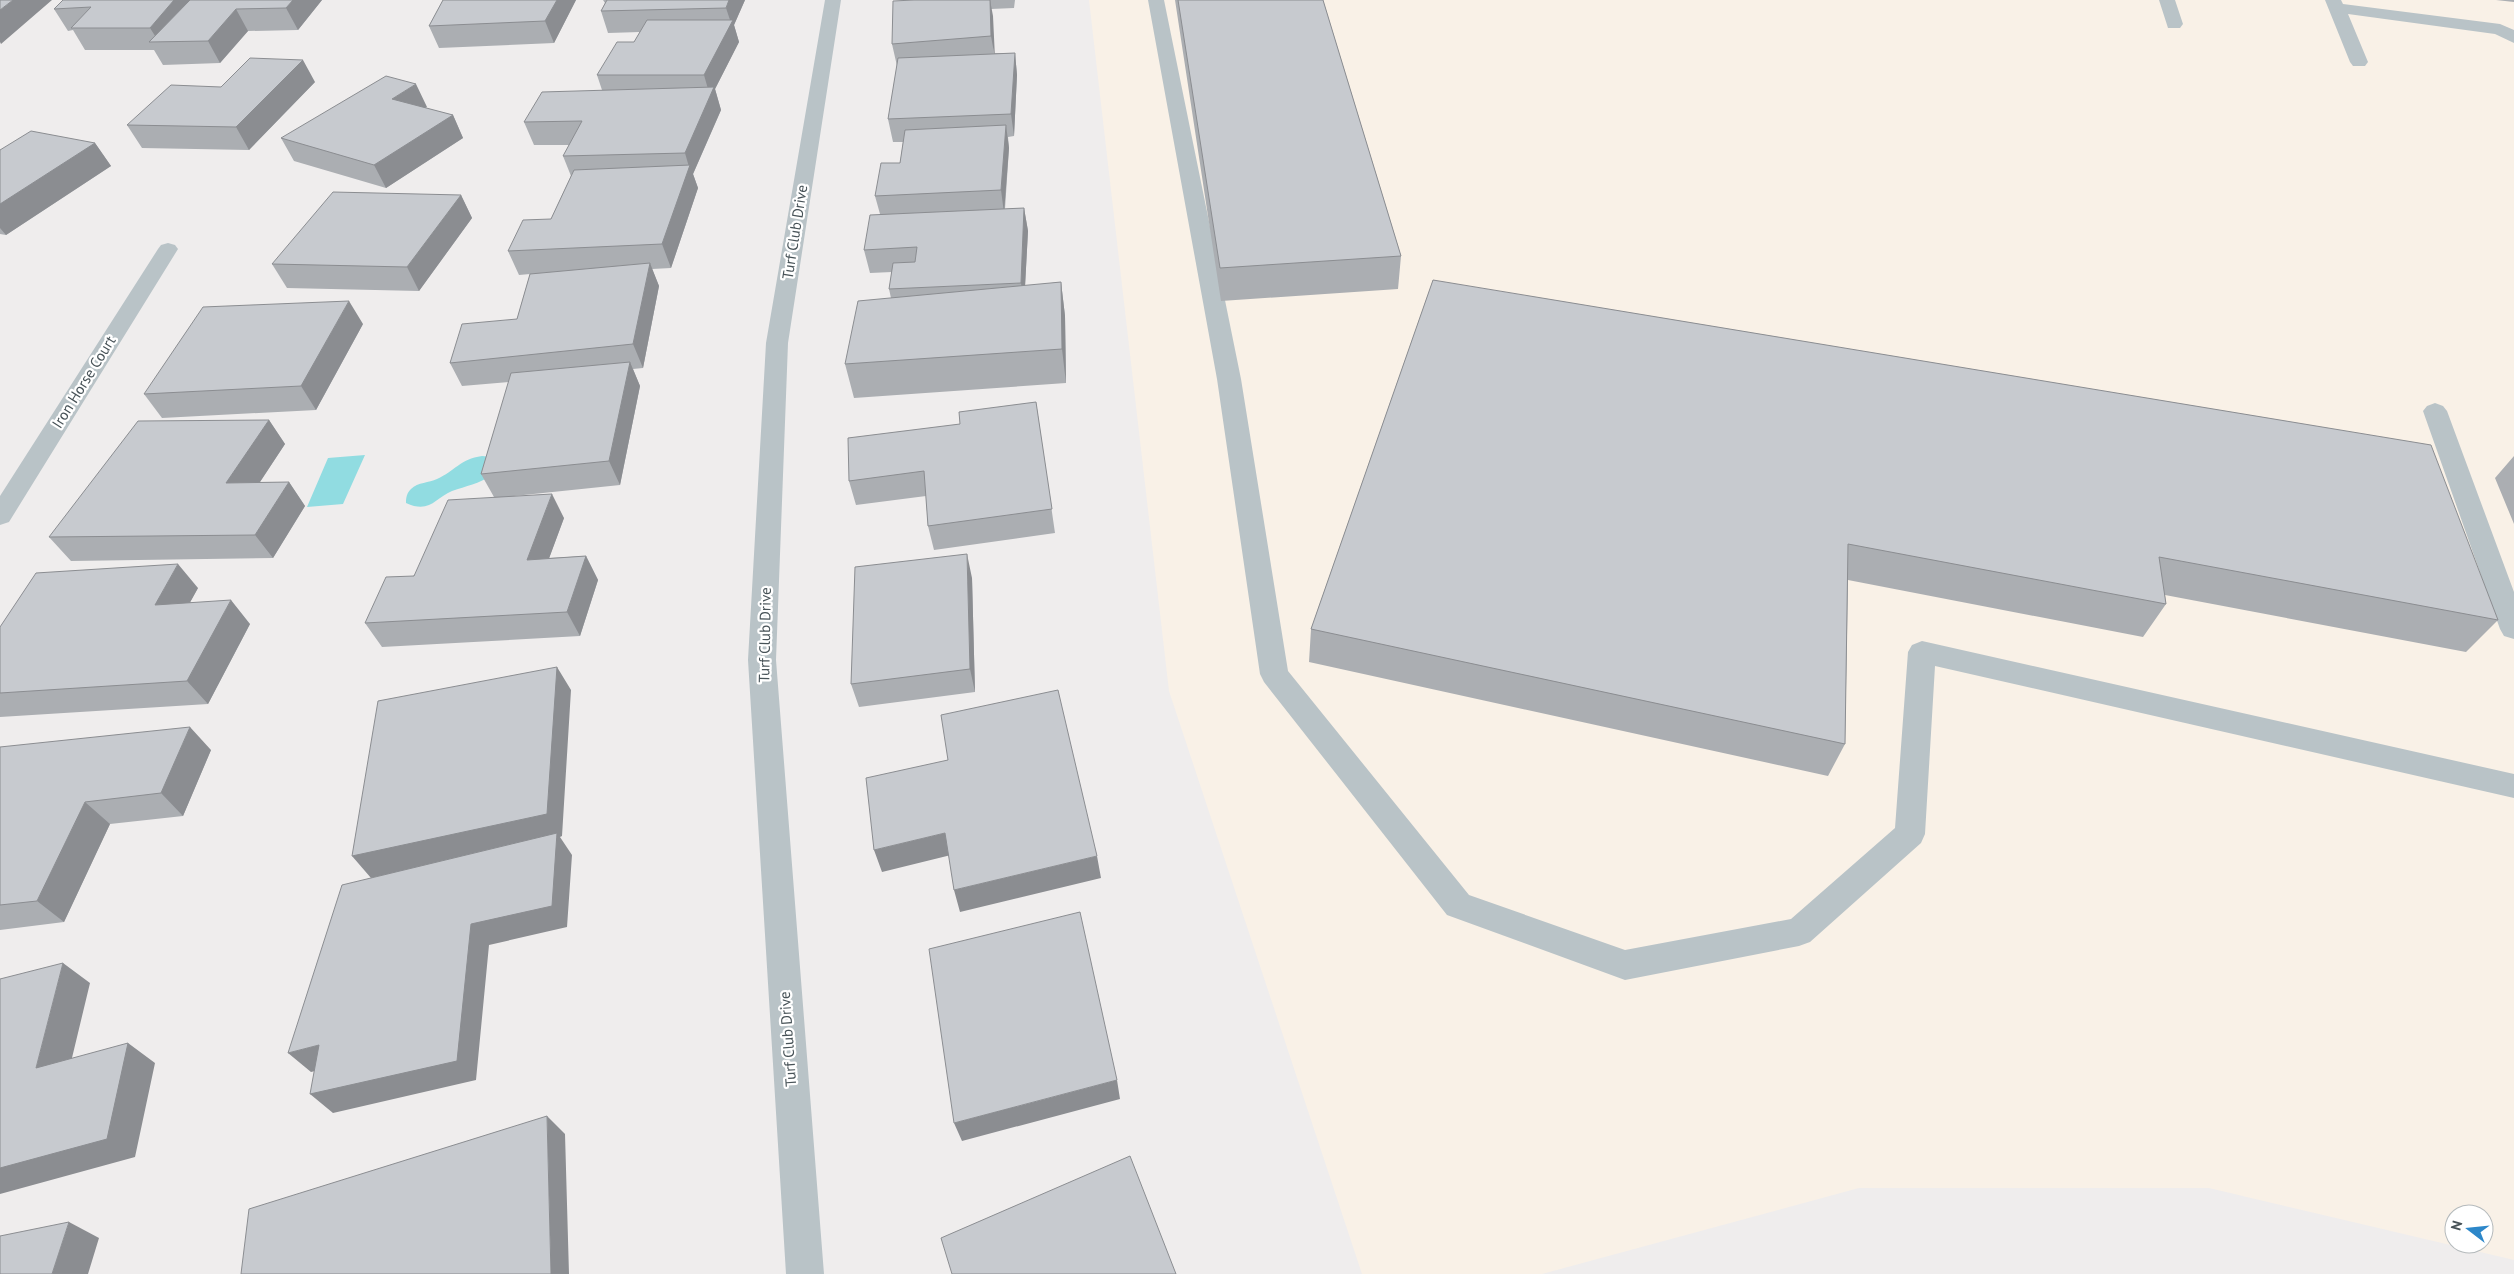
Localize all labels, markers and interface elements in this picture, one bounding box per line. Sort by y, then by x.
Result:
street label: Turf Club Drive [778,183,811,281]
street label: Iron Horse Court [48,332,120,432]
street label: Turf Club Drive [754,587,775,683]
street label: Turf Club Drive [775,991,800,1087]
north arrow [2444,1204,2494,1254]
text: N [2447,1219,2466,1232]

